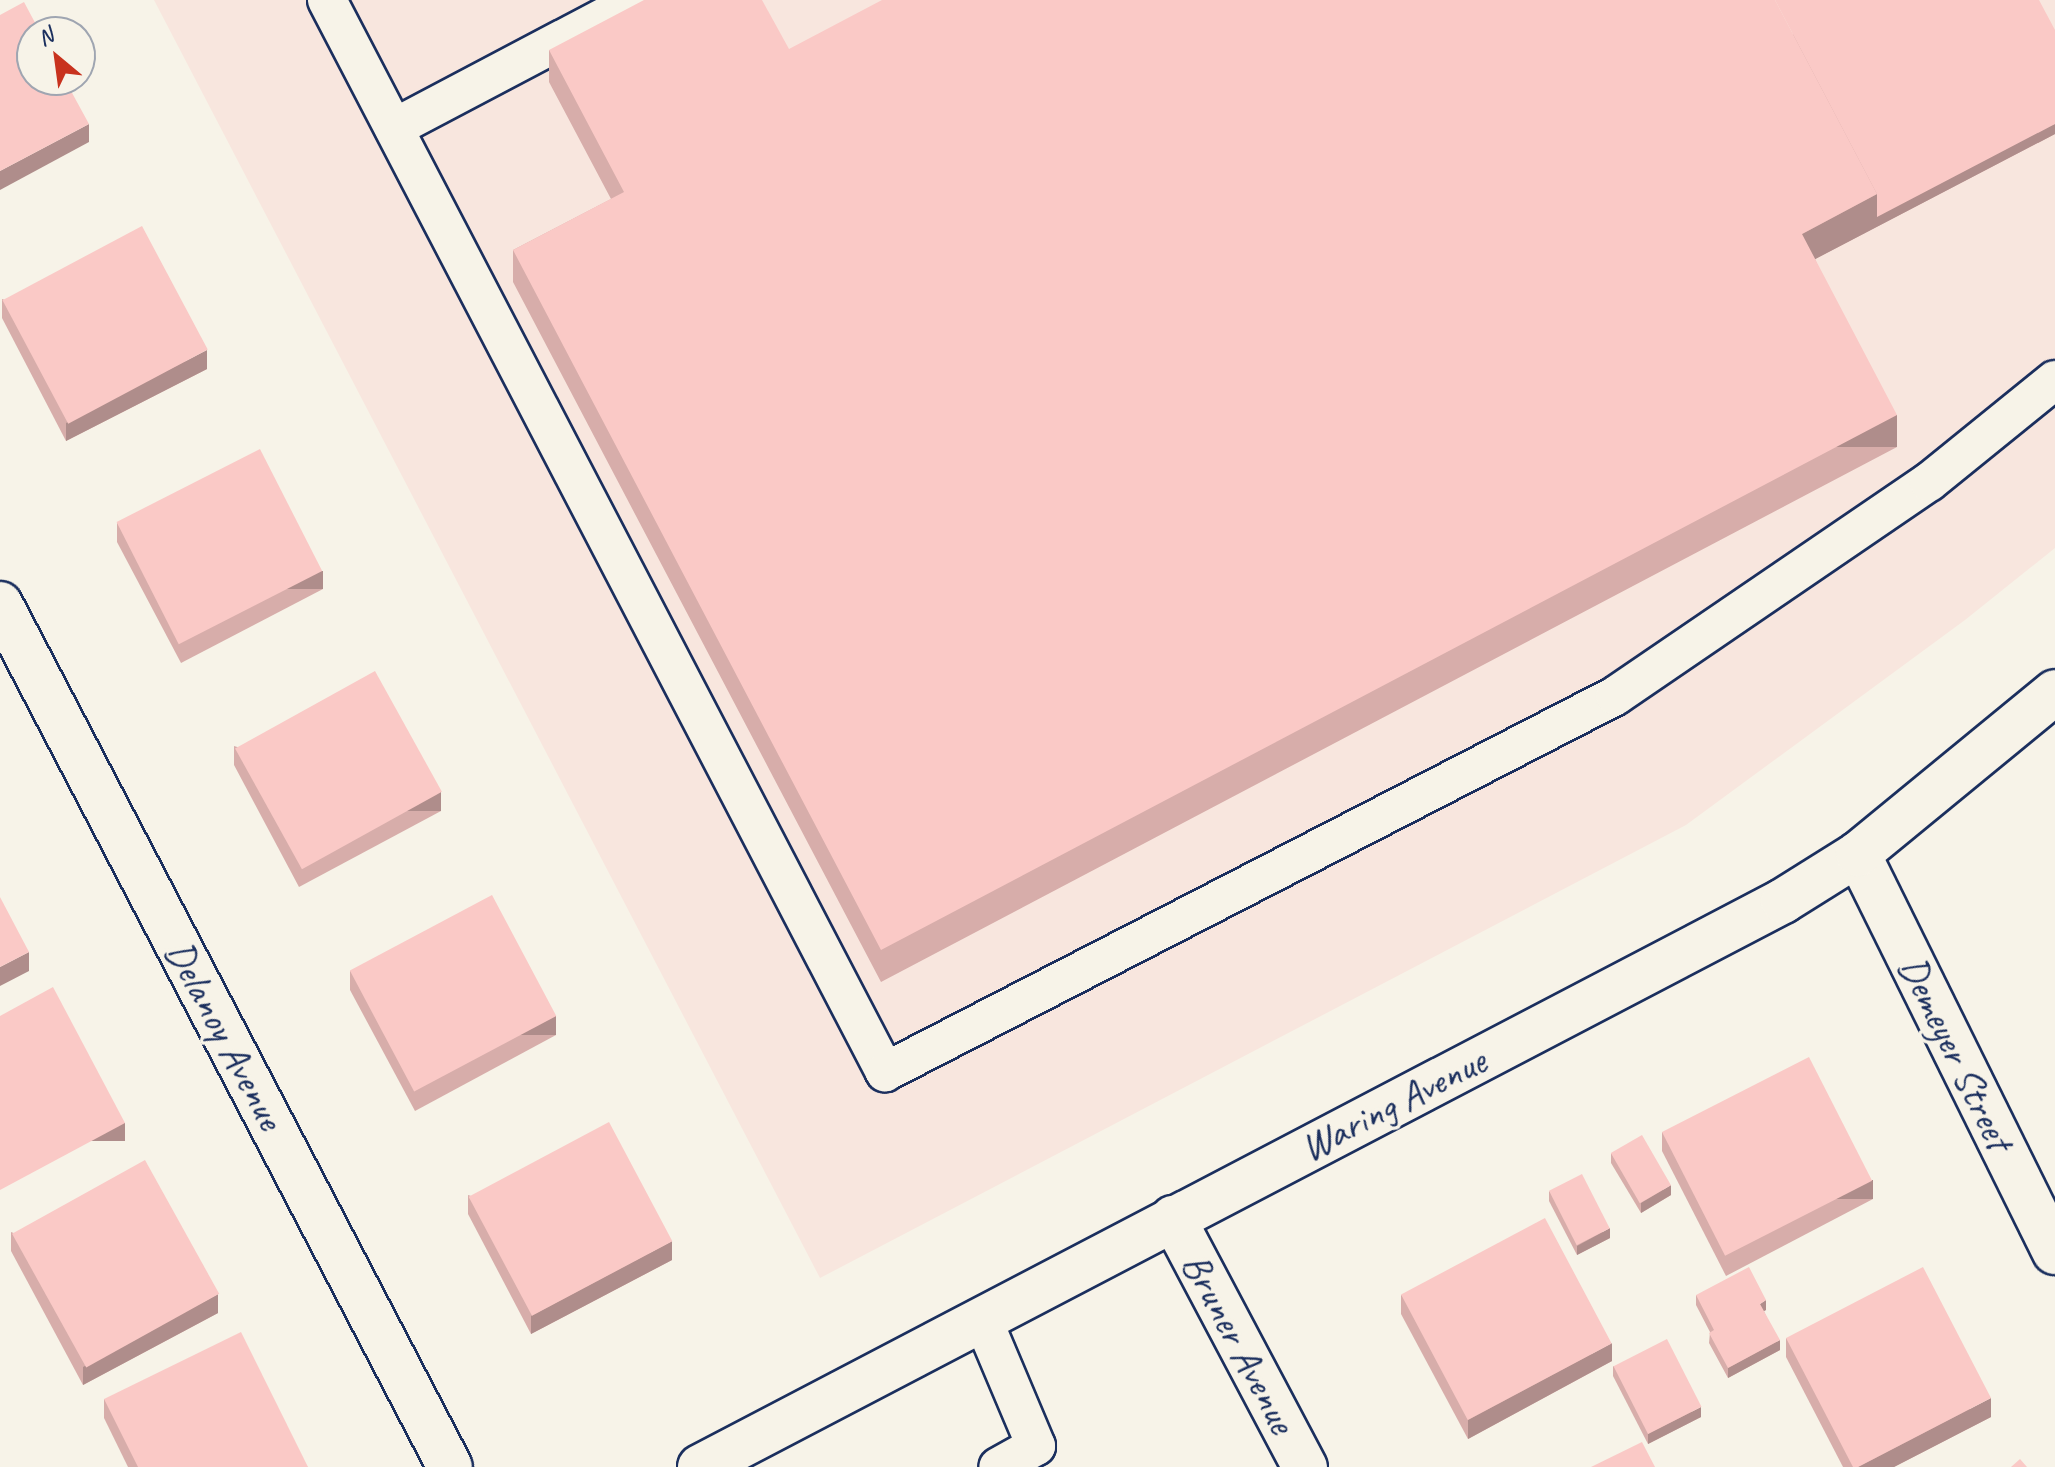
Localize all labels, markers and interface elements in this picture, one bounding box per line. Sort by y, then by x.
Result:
north arrow [16,16,96,96]
text: N [33,21,58,52]
street label: Delanoy Avenue [155,932,295,1138]
street label: Demeyer Street [1888,948,2024,1158]
street label: Waring Avenue [1292,1037,1494,1171]
street label: Bruner Avenue [1172,1245,1306,1441]

